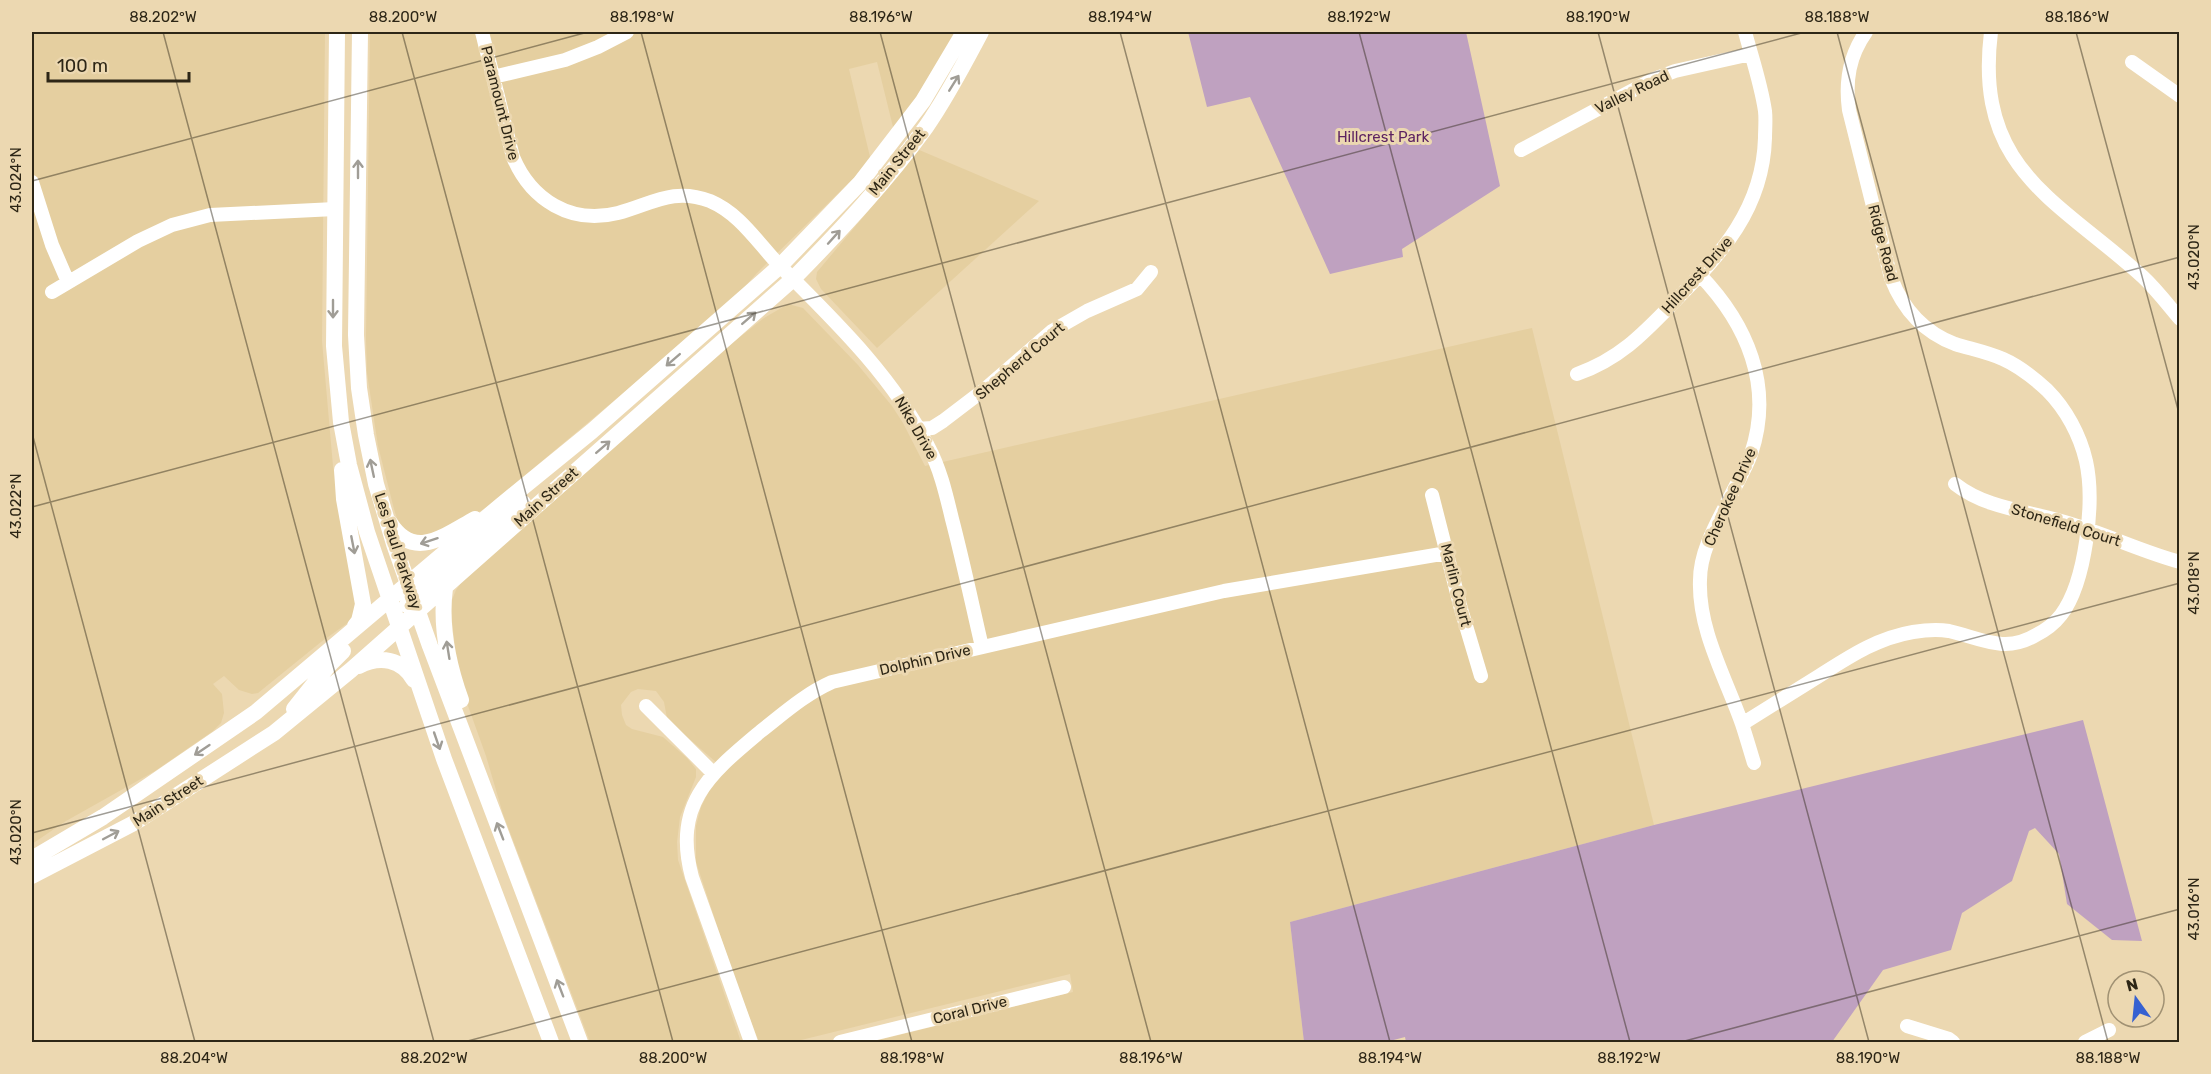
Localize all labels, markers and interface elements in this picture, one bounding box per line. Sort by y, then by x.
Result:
text: 88.202°W [129,8,197,26]
text: 88.200°W [369,8,437,26]
text: 88.198°W [610,8,674,26]
text: 88.196°W [849,8,913,26]
text: 88.194°W [1088,8,1152,26]
text: 88.192°W [1327,8,1391,26]
text: 88.190°W [1566,8,1630,26]
text: 88.188°W [1804,8,1870,26]
text: 88.186°W [2045,8,2109,26]
street label: Paramount Drive [477,44,523,162]
scale bar [48,45,189,83]
text: 100 m [57,55,108,77]
street label: Valley Road [1592,66,1672,118]
one-way arrow [947,75,960,92]
street label: Main Street [865,125,929,199]
park label: Hillcrest Park [1337,128,1429,146]
text: 43.024°N [7,147,25,213]
one-way arrow [352,160,364,180]
street label: Ridge Road [1864,203,1902,283]
text: 43.020°N [2185,224,2203,290]
one-way arrow [827,230,841,245]
street label: Hillcrest Drive [1658,233,1736,317]
one-way arrow [327,299,339,319]
one-way arrow [742,311,757,325]
street label: Shepherd Court [972,318,1068,403]
one-way arrow [666,353,681,367]
street label: Nike Drive [891,393,941,463]
one-way arrow [595,440,610,454]
street label: Cherokee Drive [1700,445,1760,549]
one-way arrow [366,459,378,478]
street label: Main Street [510,463,582,530]
text: 43.022°N [7,473,25,539]
street label: Les Paul Parkway [371,490,425,612]
street label: Stonefield Court [2009,500,2123,550]
one-way arrow [348,534,359,554]
one-way arrow [420,536,439,547]
street label: Marlin Court [1437,542,1475,629]
text: 43.018°N [2185,551,2203,615]
one-way arrow [442,641,453,660]
street label: Dolphin Drive [878,641,972,679]
one-way arrow [433,731,444,750]
one-way arrow [194,744,211,756]
street label: Main Street [130,772,207,830]
text: 43.020°N [7,799,25,865]
one-way arrow [494,823,505,841]
one-way arrow [102,829,120,841]
text: 43.016°N [2185,877,2203,941]
north arrow [2106,969,2166,1029]
text: N [2124,974,2140,996]
one-way arrow [553,979,564,998]
street label: Coral Drive [931,992,1009,1028]
text: 88.204°W [160,1049,228,1067]
text: 88.202°W [400,1049,468,1067]
text: 88.200°W [639,1049,707,1067]
text: 88.198°W [880,1049,944,1067]
text: 88.196°W [1119,1049,1183,1067]
text: 88.194°W [1358,1049,1422,1067]
text: 88.192°W [1597,1049,1661,1067]
text: 88.190°W [1836,1049,1900,1067]
text: 88.188°W [2075,1049,2141,1067]

